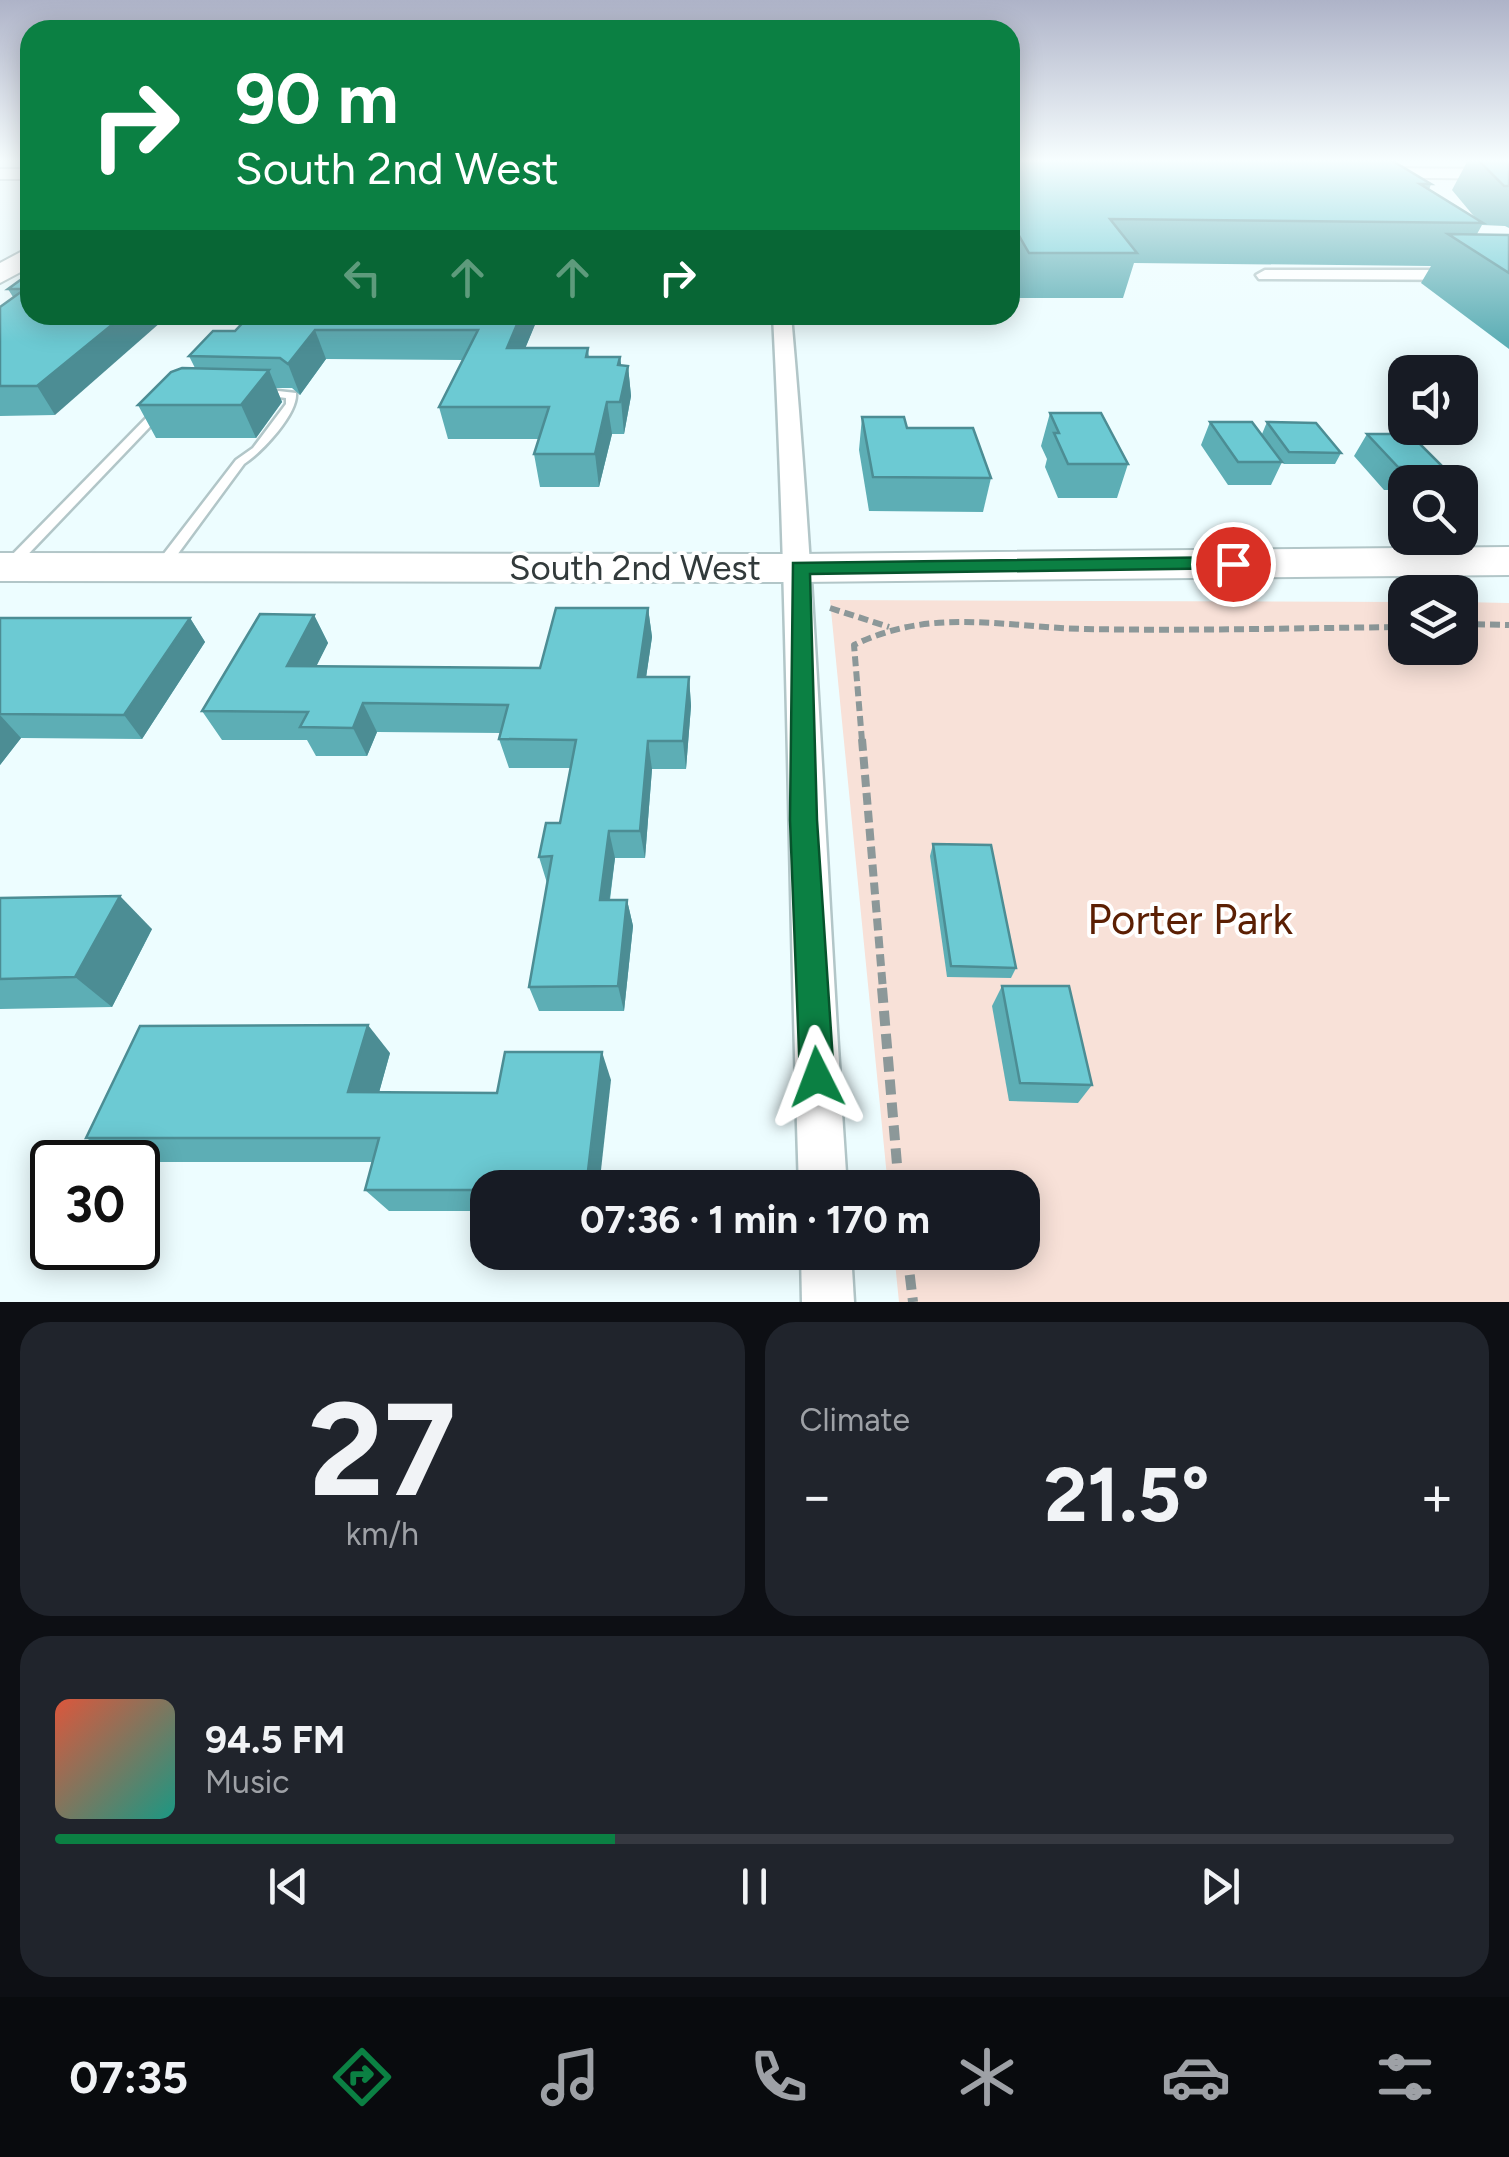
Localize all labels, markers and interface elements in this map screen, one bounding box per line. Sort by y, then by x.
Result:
text: 90 m [235,56,399,141]
icon: right [70,60,200,190]
text: South 2nd West [235,141,559,195]
icon: left [335,250,390,305]
icon: ahead [440,250,495,305]
icon: ahead [545,250,600,305]
icon: right [650,250,705,305]
map controls [1388,355,1478,665]
button: sound [1388,355,1478,445]
button: search [1388,465,1478,555]
pin [1191,522,1276,607]
icon: arrive [1206,537,1261,592]
street label: South 2nd West [509,547,761,589]
button: layers [1388,575,1478,665]
park label: Porter Park [1087,894,1293,945]
position arrow [765,1025,869,1129]
speed limit sign: 30 [30,1140,160,1270]
text: 07:36 · 1 min · 170 m [580,1197,930,1243]
text: 27 [308,1372,456,1528]
text: Climate [800,1401,910,1439]
text: 21.5° [1044,1450,1210,1540]
text: − [800,1463,834,1529]
text: + [1420,1463,1454,1529]
text: km/h [346,1515,419,1553]
text: 94.5 FM [205,1717,345,1763]
text: Music [205,1763,290,1801]
icon: previous [261,1859,316,1914]
icon: pause [727,1859,782,1914]
icon: next [1193,1859,1248,1914]
icon: directions [327,2042,397,2112]
icon: music [535,2042,605,2112]
icon: phone [744,2042,814,2112]
icon: climate [952,2042,1022,2112]
icon: car [1161,2042,1231,2112]
icon: filters [1370,2042,1440,2112]
text: 07:35 [69,2050,188,2104]

